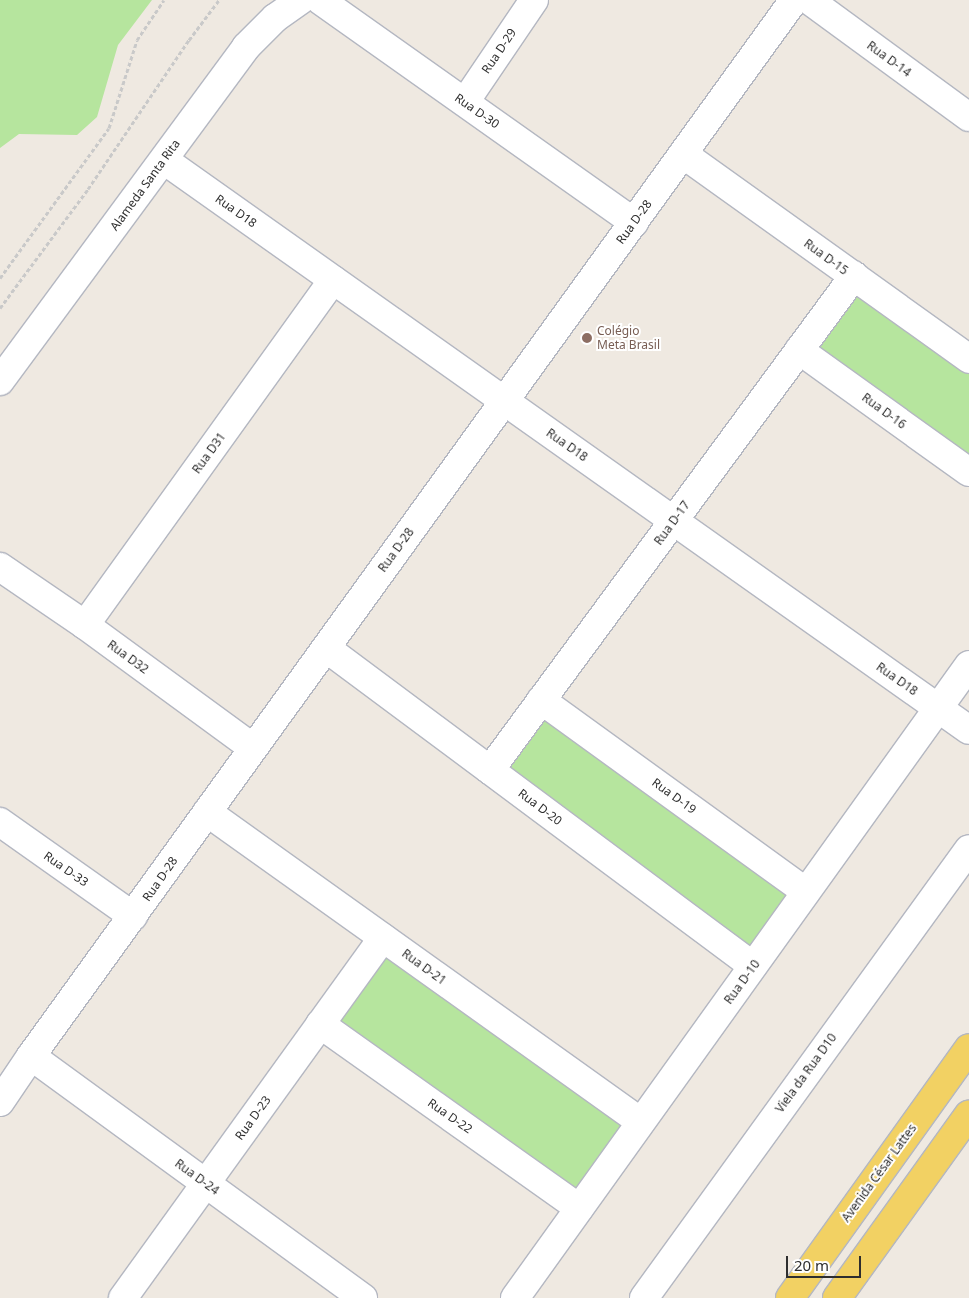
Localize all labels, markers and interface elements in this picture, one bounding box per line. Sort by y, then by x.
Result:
street label: Rua D-29 [479,26,519,76]
street label: Rua D-14 [864,38,914,80]
street label: Rua D-30 [452,90,502,132]
street label: Alameda Santa Rita [107,137,183,233]
street label: Rua D18 [213,192,259,230]
street label: Rua D-28 [613,197,655,247]
street label: Rua D-15 [801,236,851,278]
place label: Colégio Meta Brasil [597,324,660,352]
marker: Colégio Meta Brasil [581,332,593,344]
street label: Rua D-16 [859,390,909,432]
street label: Rua D18 [544,426,590,464]
street label: Rua D31 [189,430,229,476]
street label: Rua D-17 [651,498,693,548]
street label: Rua D-28 [375,525,417,575]
street label: Rua D32 [105,637,151,677]
street label: Rua D18 [874,660,920,698]
street label: Rua D-19 [649,775,699,817]
street label: Rua D-20 [515,786,565,828]
street label: Rua D-33 [41,848,91,890]
street label: Rua D-28 [139,854,181,904]
street label: Rua D-21 [399,946,449,988]
street label: Rua D-10 [721,957,763,1007]
street label: Viela da Rua D10 [772,1031,840,1115]
street label: Rua D-23 [232,1093,274,1143]
street label: Rua D-22 [425,1095,475,1137]
street label: Avenida César Lattes [839,1121,919,1225]
street label: Rua D-24 [172,1156,222,1198]
scale bar [789,1246,864,1278]
text: 20 m [794,1255,829,1275]

